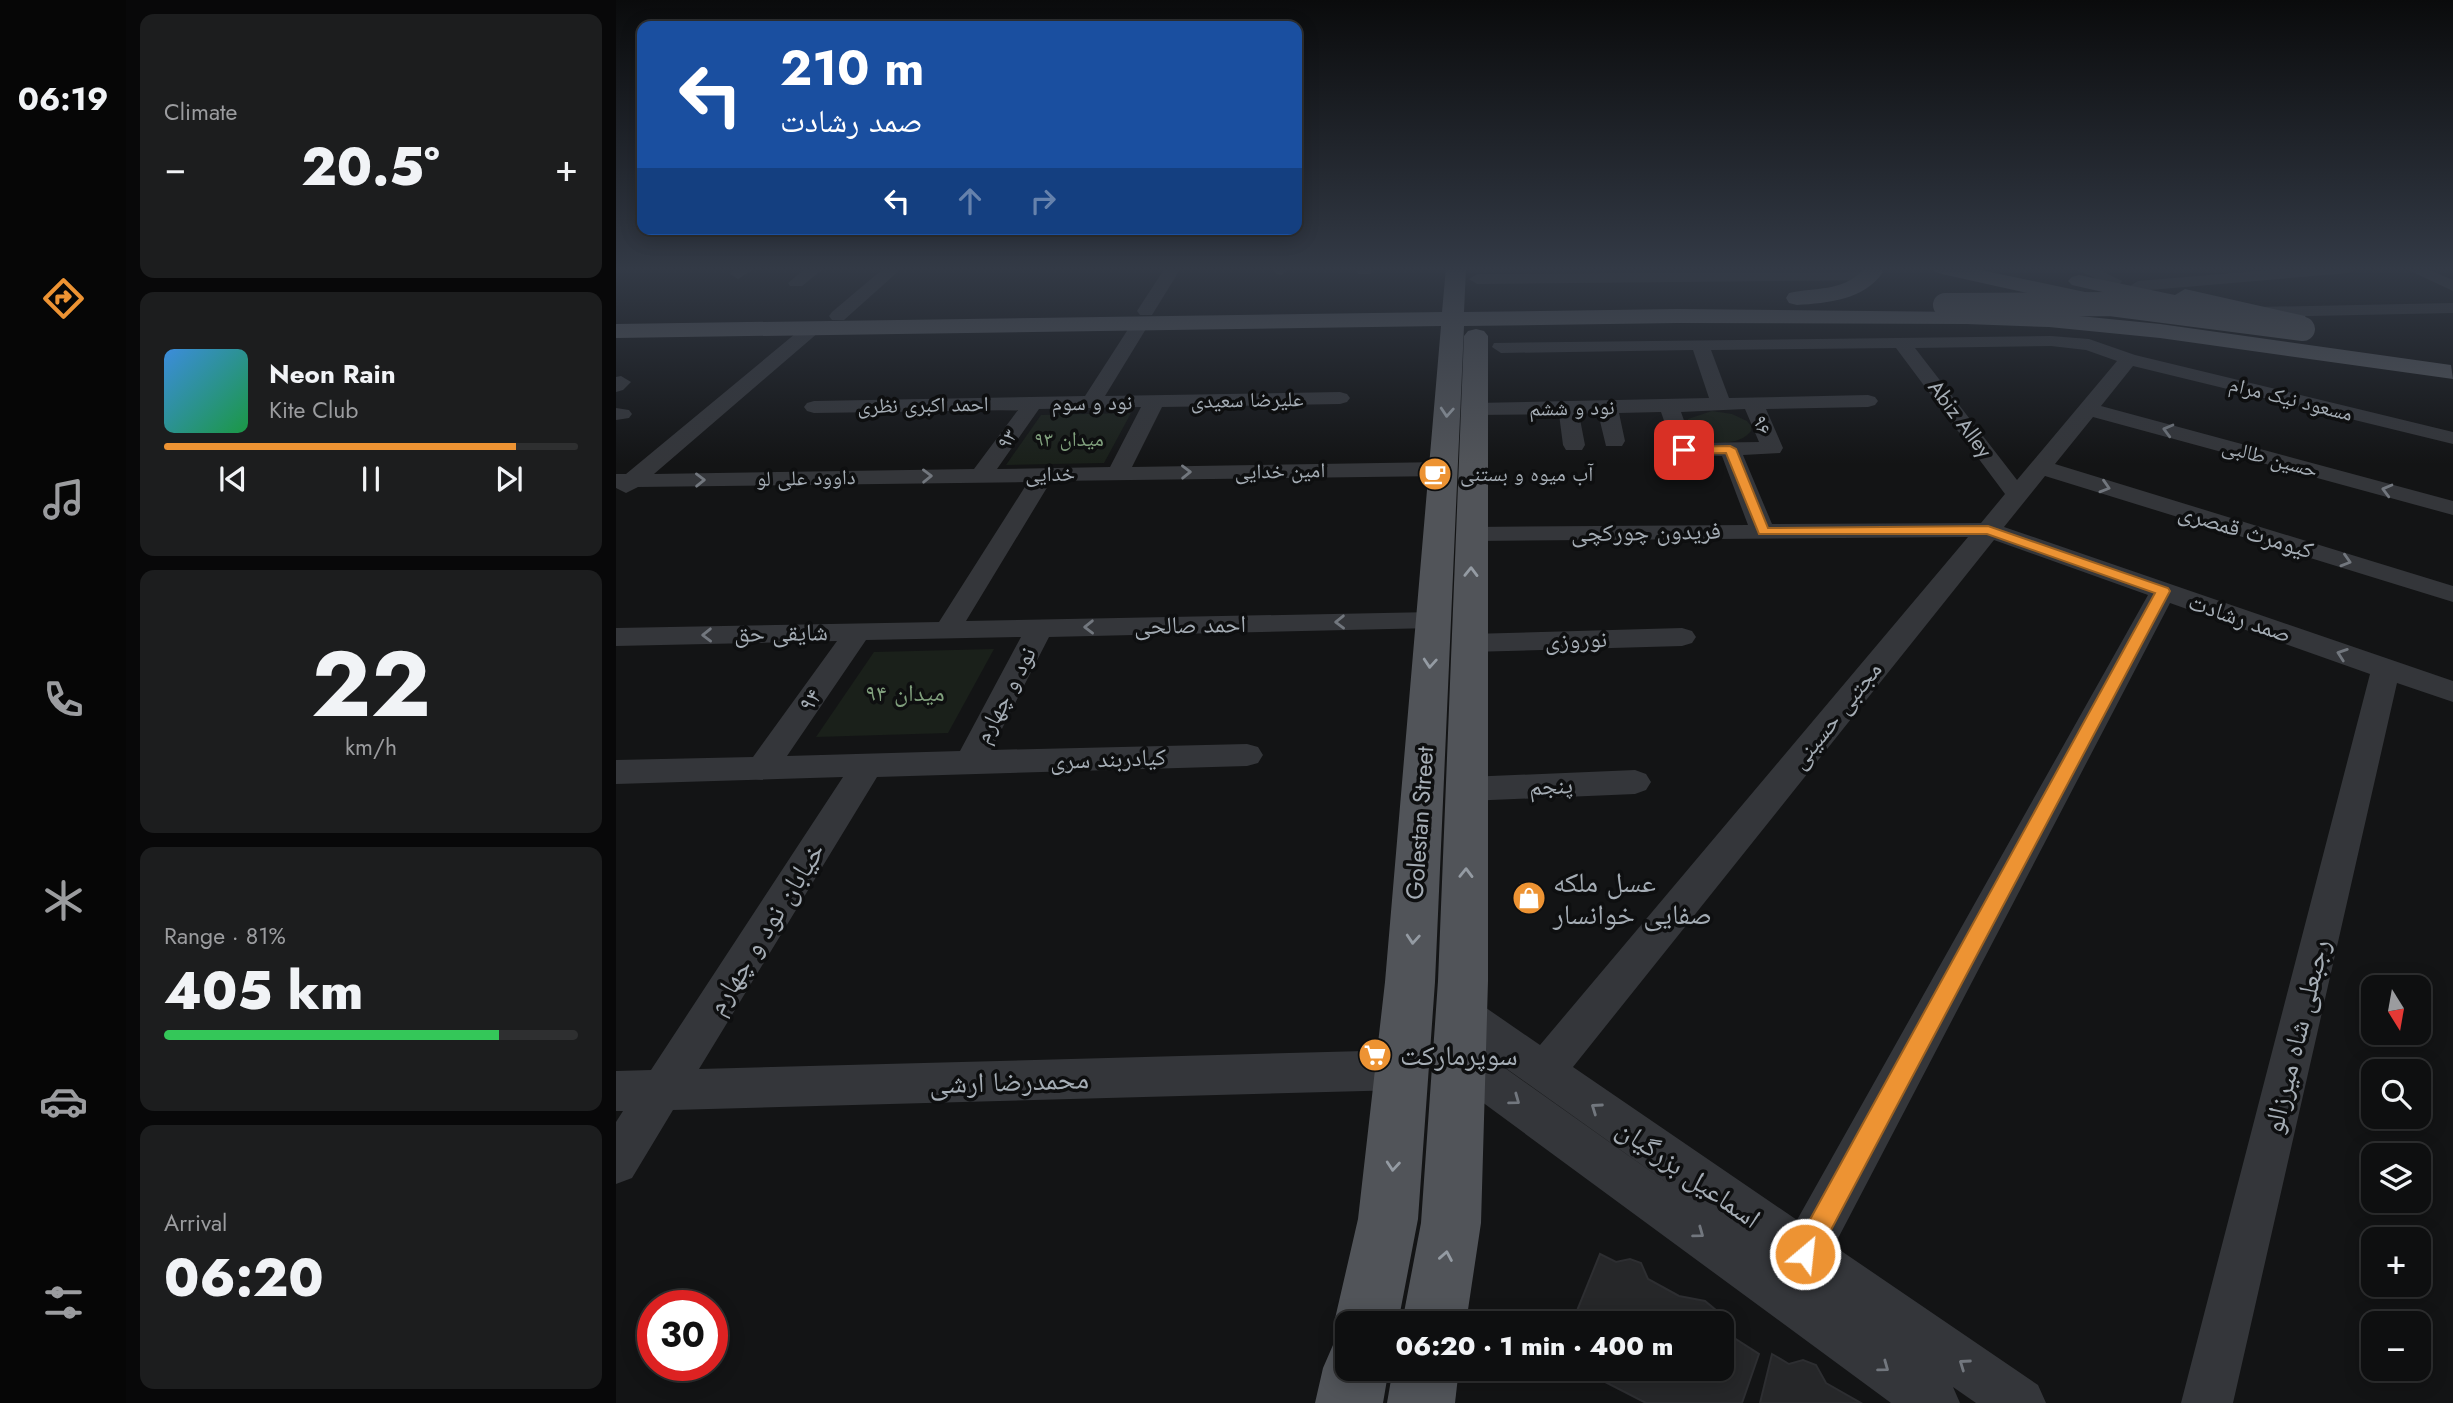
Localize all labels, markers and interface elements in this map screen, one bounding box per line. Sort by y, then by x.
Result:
text: 210 m [780,33,924,103]
icon: left [665,49,756,140]
text: 06:19 [18,76,108,122]
text: Climate [164,95,237,129]
text: صمد رشادت [780,98,923,144]
text: 20.5° [301,129,440,205]
text: − [164,140,186,195]
text: + [555,140,578,195]
icon: left [878,182,916,220]
icon: ahead [951,182,989,220]
icon: right [1024,182,1062,220]
icon: directions [39,274,88,323]
text: Neon Rain [269,355,396,393]
street label: مسعود نیک مرام [2226,369,2356,429]
street label: Abiz Alley [1921,374,2000,465]
street label: علیرضا سعیدی [1190,384,1304,416]
street label: نود و سوم [1051,387,1133,419]
street label: احمد اکبری نظری [857,389,989,421]
street label: نود و ششم [1529,392,1615,424]
text: Kite Club [269,393,358,427]
one-way arrow [1439,407,1454,418]
street label: ۹۶ [1745,410,1779,440]
pin [1654,420,1714,480]
street label: ۹۳ [989,423,1025,455]
park label: میدان ۹۳ [1034,424,1104,454]
one-way arrow [2162,424,2174,439]
icon: arrive [1665,431,1703,469]
street label: حسین طالبی [2219,431,2321,485]
street label: امین خدایی [1234,455,1326,487]
cafe icon: آب میوه و بستنی [1416,455,1454,493]
street label: خدایی [1025,459,1075,489]
place label: آب میوه و بستنی [1460,459,1594,489]
icon: previous [214,460,252,498]
icon: pause [352,460,390,498]
icon: next [490,460,528,498]
street label: داوود علی لو [756,462,856,494]
one-way arrow [1182,464,1192,480]
one-way arrow [923,468,933,484]
one-way arrow [695,472,706,488]
icon: music [39,475,88,524]
one-way arrow [2099,479,2111,494]
one-way arrow [2381,484,2393,498]
street label: کیومرث قمصری [2174,493,2318,568]
street label: فریدون چورکچی [1571,513,1721,550]
one-way arrow [2340,553,2352,568]
one-way arrow [1464,566,1479,577]
street label: صمد رشادت [2184,584,2296,651]
street label: احمد صالحی [1134,606,1246,643]
street label: شایقی حق [734,614,828,651]
one-way arrow [1335,614,1346,629]
text: 22 [311,619,431,750]
one-way arrow [1083,619,1093,635]
street label: نوروزی [1544,621,1608,658]
one-way arrow [701,627,712,642]
street label: نود و چهارم [964,640,1045,749]
one-way arrow [2337,648,2349,662]
street label: مجتبی حسینی [1781,653,1890,776]
one-way arrow [1423,658,1438,669]
icon: phone [39,675,88,724]
park label: میدان ۹۴ [865,675,945,710]
street label: ۹۴ [789,681,830,719]
text: km/h [345,730,397,764]
street label: کیادربند سری [1049,739,1167,778]
street label: Golestan Street [1397,745,1442,901]
street label: پنجم [1528,767,1574,804]
street label: خیابان نود و چهارم [696,834,835,1023]
place label: عسل ملکه صفایی خوانسار [1552,862,1712,935]
one-way arrow [1458,867,1473,878]
icon: climate [39,876,88,925]
shop icon: عسل ملکه صفایی خوانسار [1510,879,1548,917]
text: Range · 81% [164,919,286,953]
one-way arrow [1406,934,1421,945]
street label: رجبعلی شاه میرزالو [2253,935,2340,1138]
text: 405 km [164,953,363,1029]
north arrow [2361,975,2431,1045]
map controls [2361,975,2431,1381]
place label: سوپرمارکت [1400,1035,1518,1076]
supermarket icon: سوپرمارکت [1356,1036,1394,1074]
street label: محمدرضا ارشی [929,1058,1090,1105]
button: search [2361,1059,2431,1129]
icon: car [39,1077,88,1126]
one-way arrow [1507,1092,1520,1105]
one-way arrow [1591,1104,1604,1116]
street label: اسماعیل بزرگیان [1608,1108,1769,1238]
button: layers [2361,1143,2431,1213]
one-way arrow [1386,1161,1401,1172]
text: Arrival [164,1206,227,1240]
position arrow [1768,1217,1842,1291]
one-way arrow [1691,1225,1704,1238]
button: + [2361,1227,2431,1297]
text: 06:20 [164,1240,324,1316]
one-way arrow [1437,1250,1452,1262]
icon: filters [39,1278,88,1327]
speed limit sign: 30 [637,1290,728,1381]
button: − [2361,1311,2431,1381]
text: 06:20 · 1 min · 400 m [1396,1327,1673,1365]
one-way arrow [1876,1358,1888,1371]
one-way arrow [1959,1360,1972,1372]

